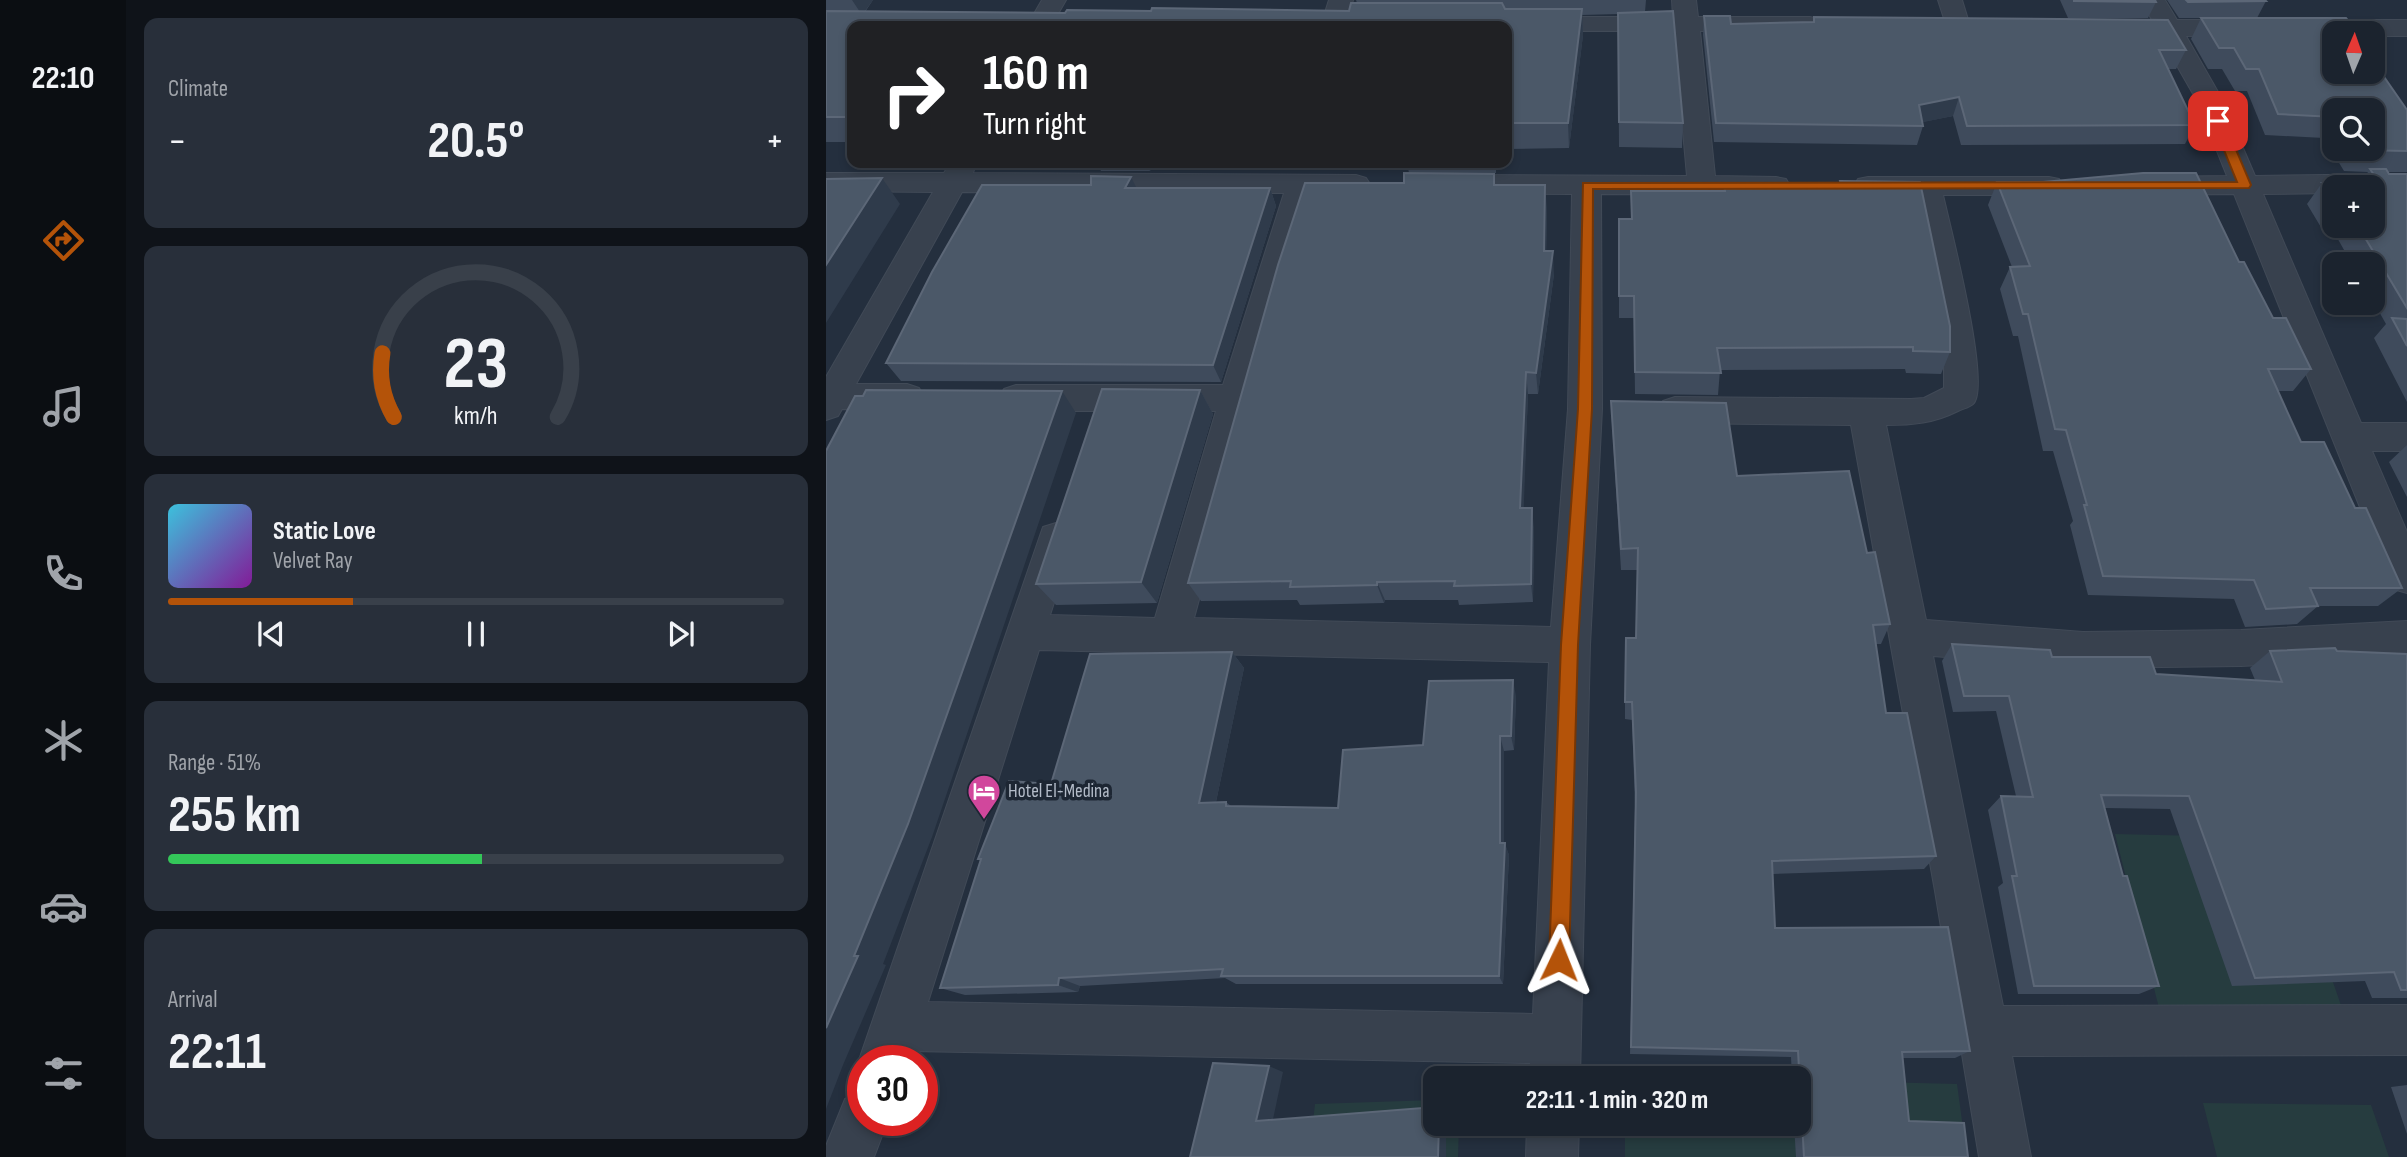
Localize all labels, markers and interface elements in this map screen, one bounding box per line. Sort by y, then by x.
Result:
north arrow [2322,21,2385,84]
map controls [2322,21,2385,315]
text: 160 m [983,45,1089,104]
icon: right [868,49,959,140]
text: 22:10 [32,59,94,98]
text: Climate [168,75,228,103]
pin [2188,91,2248,151]
button: search [2322,98,2385,161]
icon: arrive [2199,102,2237,140]
text: Turn right [983,105,1087,144]
text: 20.5° [427,110,525,173]
text: − [168,119,187,164]
text: + [765,119,784,164]
button: + [2322,175,2385,238]
icon: directions [39,216,88,265]
button: − [2322,252,2385,315]
text: 23 [444,321,508,409]
icon: music [39,382,88,431]
text: km/h [454,400,498,431]
text: Static Love [273,516,376,547]
text: Velvet Ray [273,547,353,575]
icon: phone [39,549,88,598]
icon: previous [252,615,290,653]
icon: pause [457,615,495,653]
icon: next [662,615,700,653]
icon: climate [39,716,88,765]
text: Range · 51% [168,749,261,777]
hotel icon: Hotel El-Medina [965,772,1003,821]
place label: Hotel El-Medina [1008,780,1110,803]
text: 255 km [168,784,301,847]
icon: car [39,882,88,931]
position arrow [1522,923,1596,997]
text: Arrival [168,986,217,1014]
text: 22:11 [168,1021,266,1084]
speed limit sign: 30 [847,1045,938,1136]
icon: filters [39,1049,88,1098]
text: 22:11 · 1 min · 320 m [1526,1085,1708,1116]

